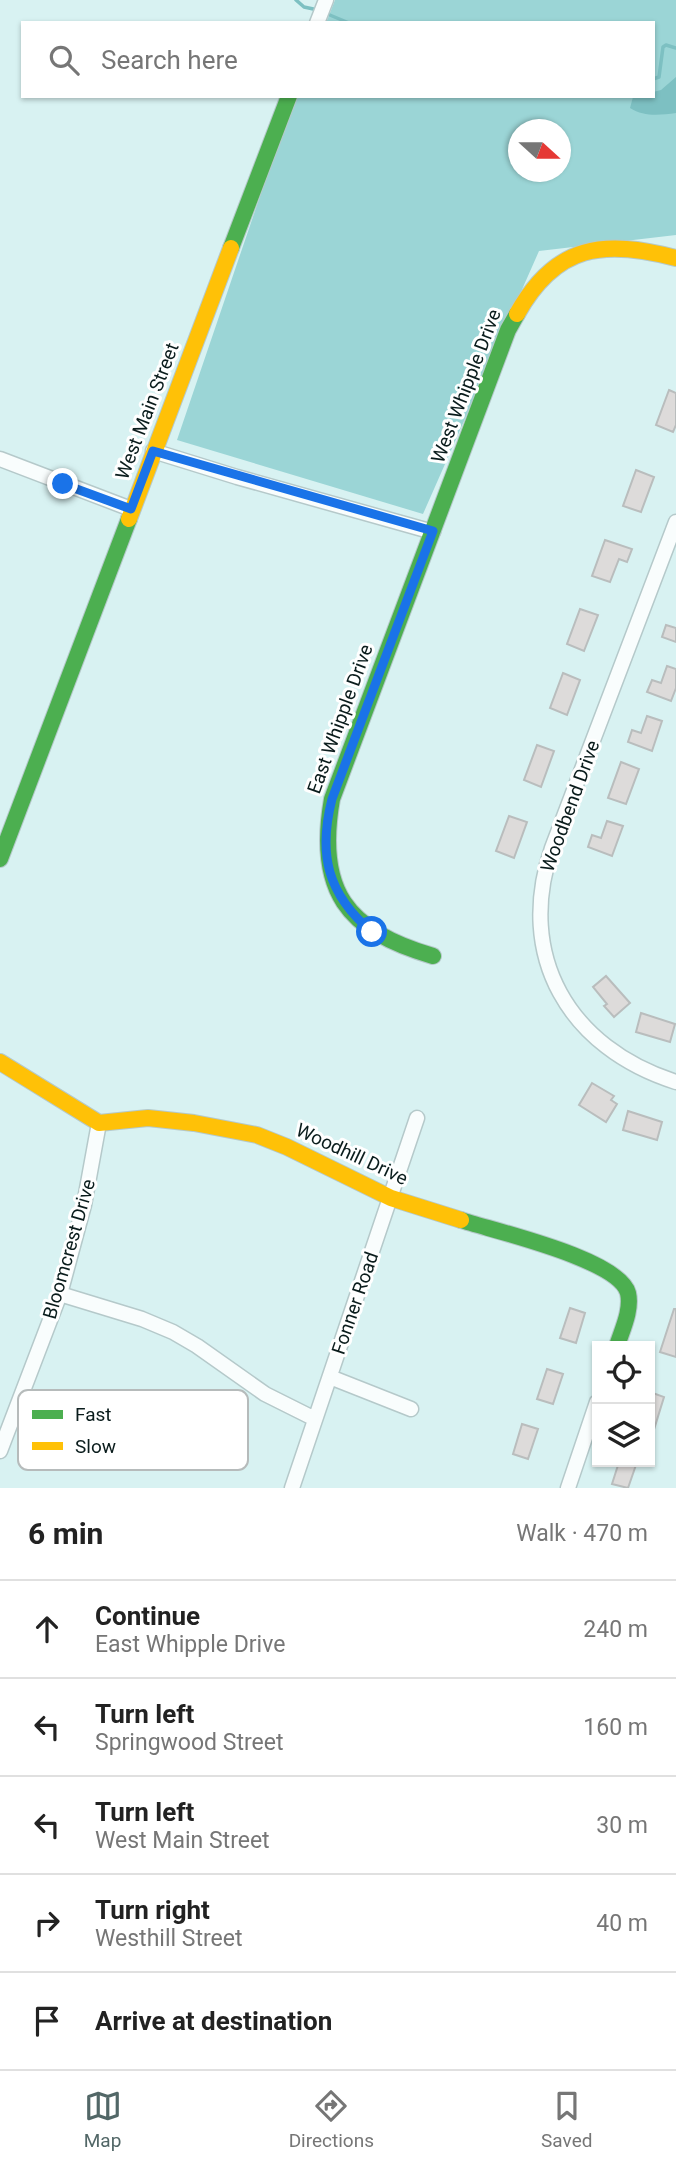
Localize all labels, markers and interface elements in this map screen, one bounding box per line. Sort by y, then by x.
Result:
search box [21,21,655,98]
icon: search [45,41,83,79]
text: Search here [101,45,238,75]
north arrow [508,119,571,182]
street label: West Whipple Drive [426,306,506,466]
street label: West Main Street [110,340,184,482]
route end [47,468,78,499]
street label: East Whipple Drive [302,641,378,797]
street label: Woodbend Drive [536,737,604,875]
route start [356,916,387,947]
street label: Woodhill Drive [292,1118,412,1190]
street label: Bloomcrest Drive [38,1176,100,1322]
street label: Fonner Road [327,1249,383,1357]
map controls [592,1341,655,1467]
button: locate [592,1341,655,1404]
legend [18,1390,248,1470]
text: Fast [75,1403,112,1426]
button: layers [592,1404,655,1467]
text: Slow [75,1435,116,1458]
text: 6 min [28,1516,103,1551]
text: Walk · 470 m [516,1520,648,1547]
text: Continue [95,1601,200,1631]
icon: ahead [28,1610,66,1648]
text: 240 m [583,1616,648,1643]
text: East Whipple Drive [95,1631,285,1658]
text: Turn left [95,1699,194,1729]
icon: left [28,1708,66,1746]
text: 160 m [583,1714,648,1741]
text: Springwood Street [95,1729,283,1756]
text: Turn left [95,1797,194,1827]
icon: left [28,1806,66,1844]
text: 30 m [596,1812,648,1839]
text: West Main Street [95,1827,270,1854]
text: Turn right [95,1895,210,1925]
icon: right [28,1904,66,1942]
text: 40 m [596,1910,648,1937]
text: Westhill Street [95,1925,242,1952]
icon: arrive [28,2002,66,2040]
text: Arrive at destination [95,2006,332,2036]
tab: Map [84,2087,122,2152]
tab: Directions [289,2087,374,2152]
tab: Saved [541,2087,592,2152]

